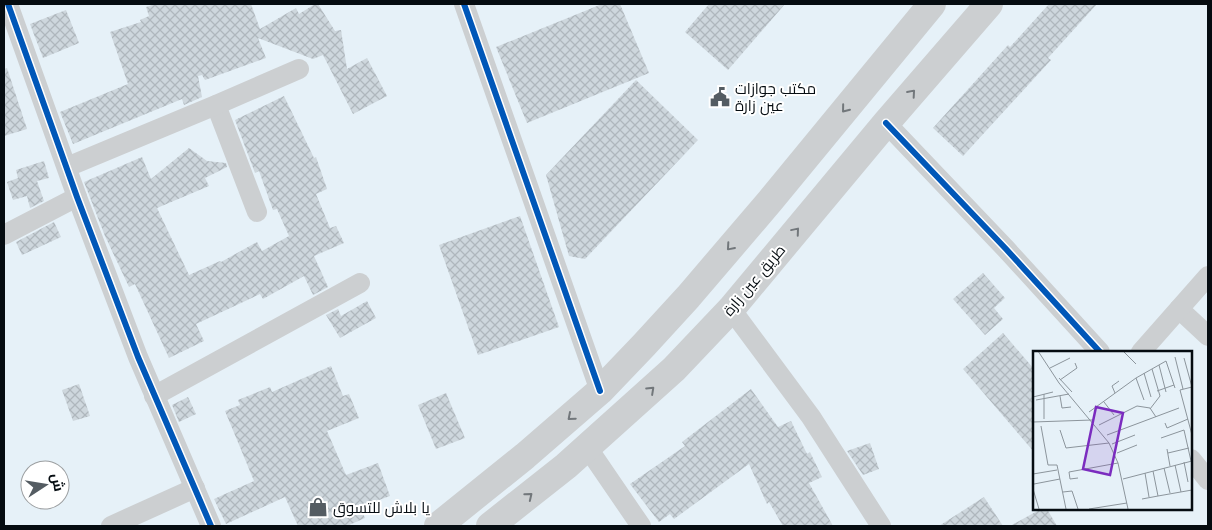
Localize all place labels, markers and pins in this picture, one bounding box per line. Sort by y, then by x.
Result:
place label: مكتب جوازات عين زارة [735,79,816,116]
public building icon: مكتب جوازات عين زارة [709,86,731,108]
shop icon: يا بلاش للتسوق [307,496,329,518]
place label: يا بلاش للتسوق [333,498,430,518]

